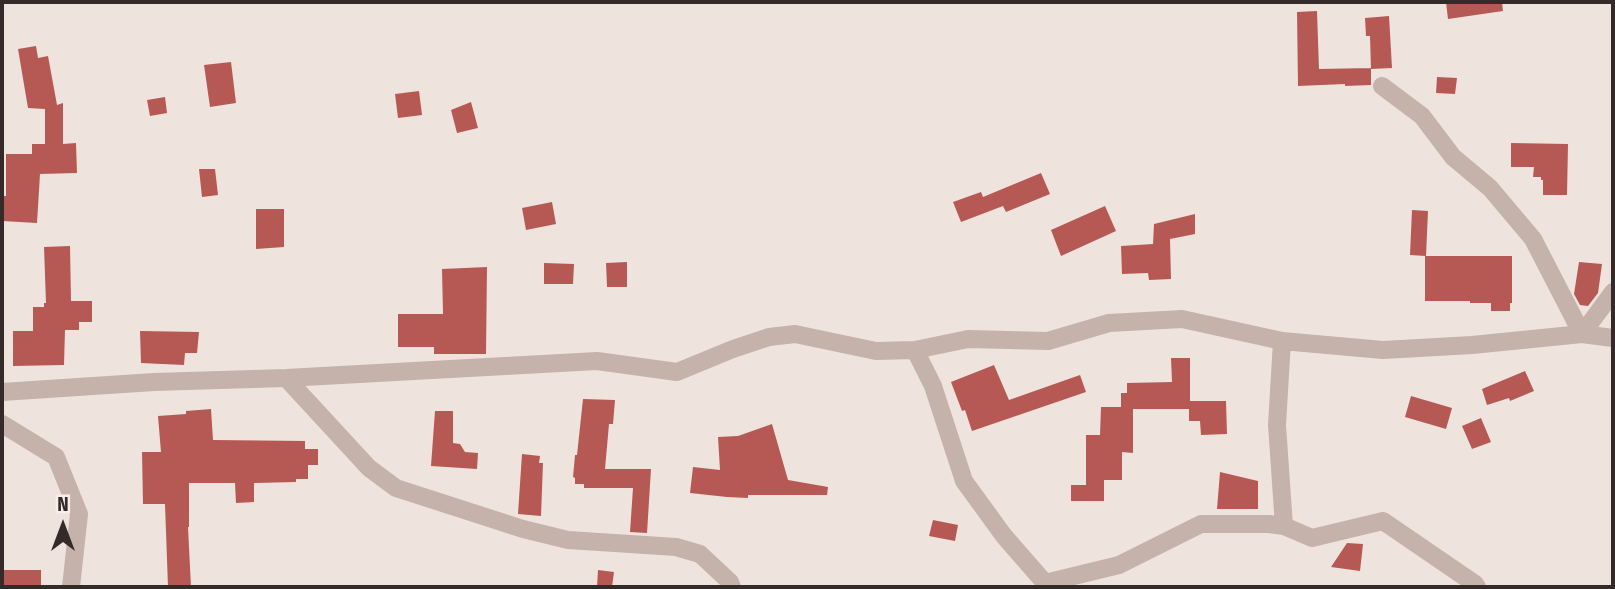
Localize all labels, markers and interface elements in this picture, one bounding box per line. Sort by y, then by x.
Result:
north arrow [28,491,98,561]
text: N [57,493,69,516]

